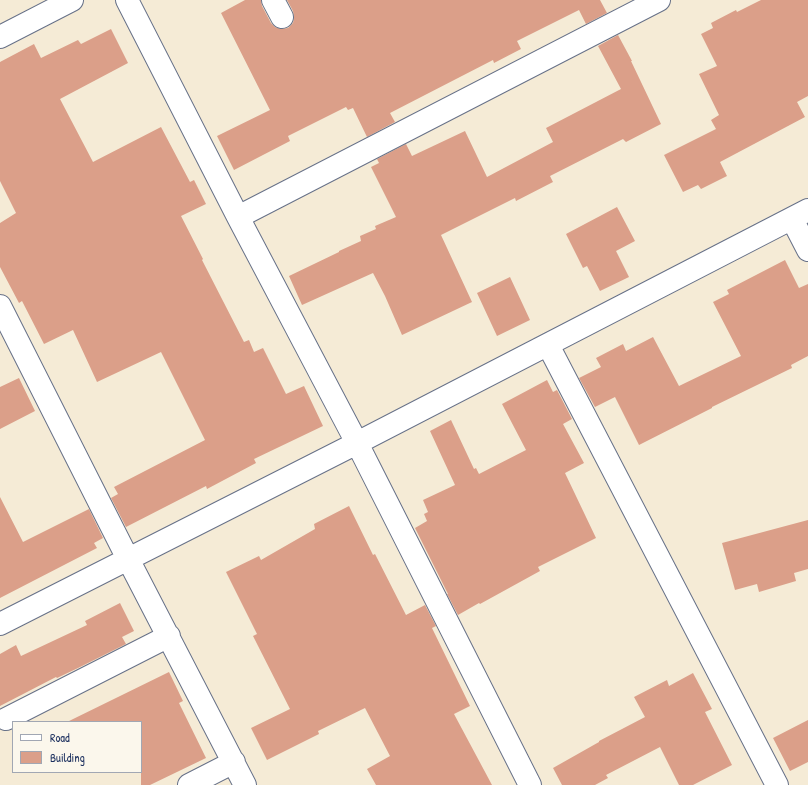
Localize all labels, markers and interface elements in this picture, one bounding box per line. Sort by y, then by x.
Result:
legend [12,721,142,773]
text: Road [50,729,70,746]
text: Building [50,749,85,766]

